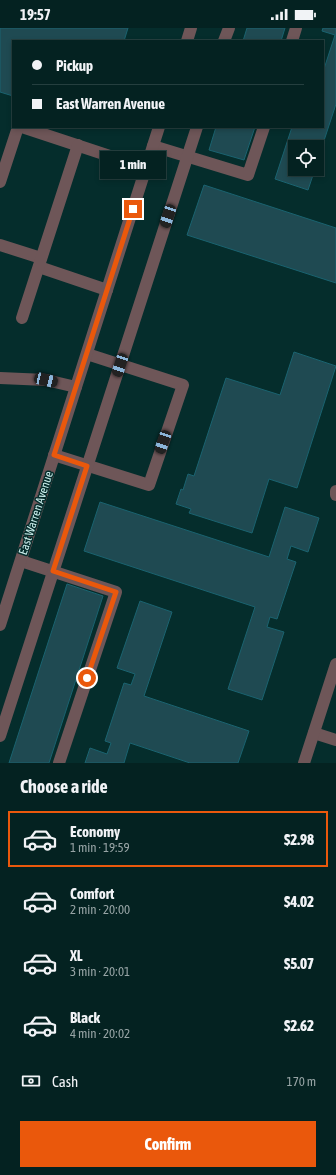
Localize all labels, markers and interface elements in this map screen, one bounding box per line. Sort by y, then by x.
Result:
text: 19:57 [20,6,51,23]
text: Pickup [56,57,93,74]
text: East Warren Avenue [56,95,165,112]
map controls [288,140,324,176]
button: locate [288,140,324,176]
callout: 1 min [100,151,166,179]
text: 1 min [120,157,146,172]
route end [124,200,142,218]
car [159,203,177,229]
car [111,352,129,378]
car [33,371,59,389]
car [153,429,173,455]
street label: East Warren Avenue [16,469,56,557]
route start [78,669,96,687]
text: Choose a ride [20,776,108,797]
icon: car [22,821,58,857]
text: Economy [70,823,120,840]
text: $2.98 [284,831,314,848]
text: 1 min · 19:59 [70,840,130,855]
icon: car [22,883,58,919]
text: Comfort [70,885,114,902]
text: $4.02 [284,893,314,910]
text: 2 min · 20:00 [70,902,130,917]
icon: car [22,945,58,981]
text: XL [70,947,83,964]
text: $5.07 [284,955,314,972]
text: 3 min · 20:01 [70,964,130,979]
icon: car [22,1007,58,1043]
text: Black [70,1009,100,1026]
text: $2.62 [284,1017,314,1034]
text: 4 min · 20:02 [70,1026,130,1041]
icon: cash [20,1070,42,1092]
text: Cash [52,1073,78,1090]
text: 170 m [287,1074,316,1089]
button: Confirm [20,1121,316,1167]

